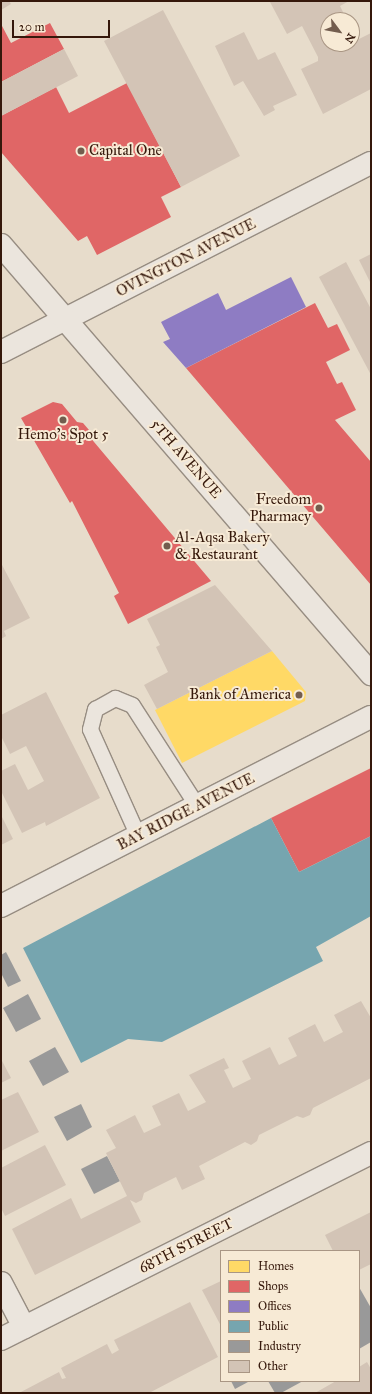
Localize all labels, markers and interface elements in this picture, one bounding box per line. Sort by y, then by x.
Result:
scale bar [14,12,112,38]
north arrow [320,12,360,52]
text: 20 m [19,20,45,34]
text: N [342,31,358,46]
place label: Capital One [89,142,162,160]
marker: Capital One [76,146,86,156]
street label: OVINGTON AVENUE [113,215,259,301]
marker: Hemo's Spot 5 [58,415,68,425]
street label: 5TH AVENUE [147,416,225,502]
place label: Hemo's Spot 5 [18,426,108,444]
place label: Freedom Pharmacy [250,490,311,525]
marker: Freedom Pharmacy [314,503,324,513]
place label: Al-Aqsa Bakery & Restaurant [175,528,269,563]
marker: Al-Aqsa Bakery & Restaurant [162,541,172,551]
place label: Bank of America [189,686,291,704]
marker: Bank of America [294,690,304,700]
street label: BAY RIDGE AVENUE [114,770,258,854]
street label: 68TH STREET [136,1215,236,1277]
legend [220,1250,360,1382]
text: Homes [258,1259,294,1273]
text: Shops [258,1279,288,1293]
text: Offices [258,1299,291,1313]
text: Public [258,1319,289,1333]
text: Industry [258,1339,301,1353]
text: Other [258,1359,288,1373]

